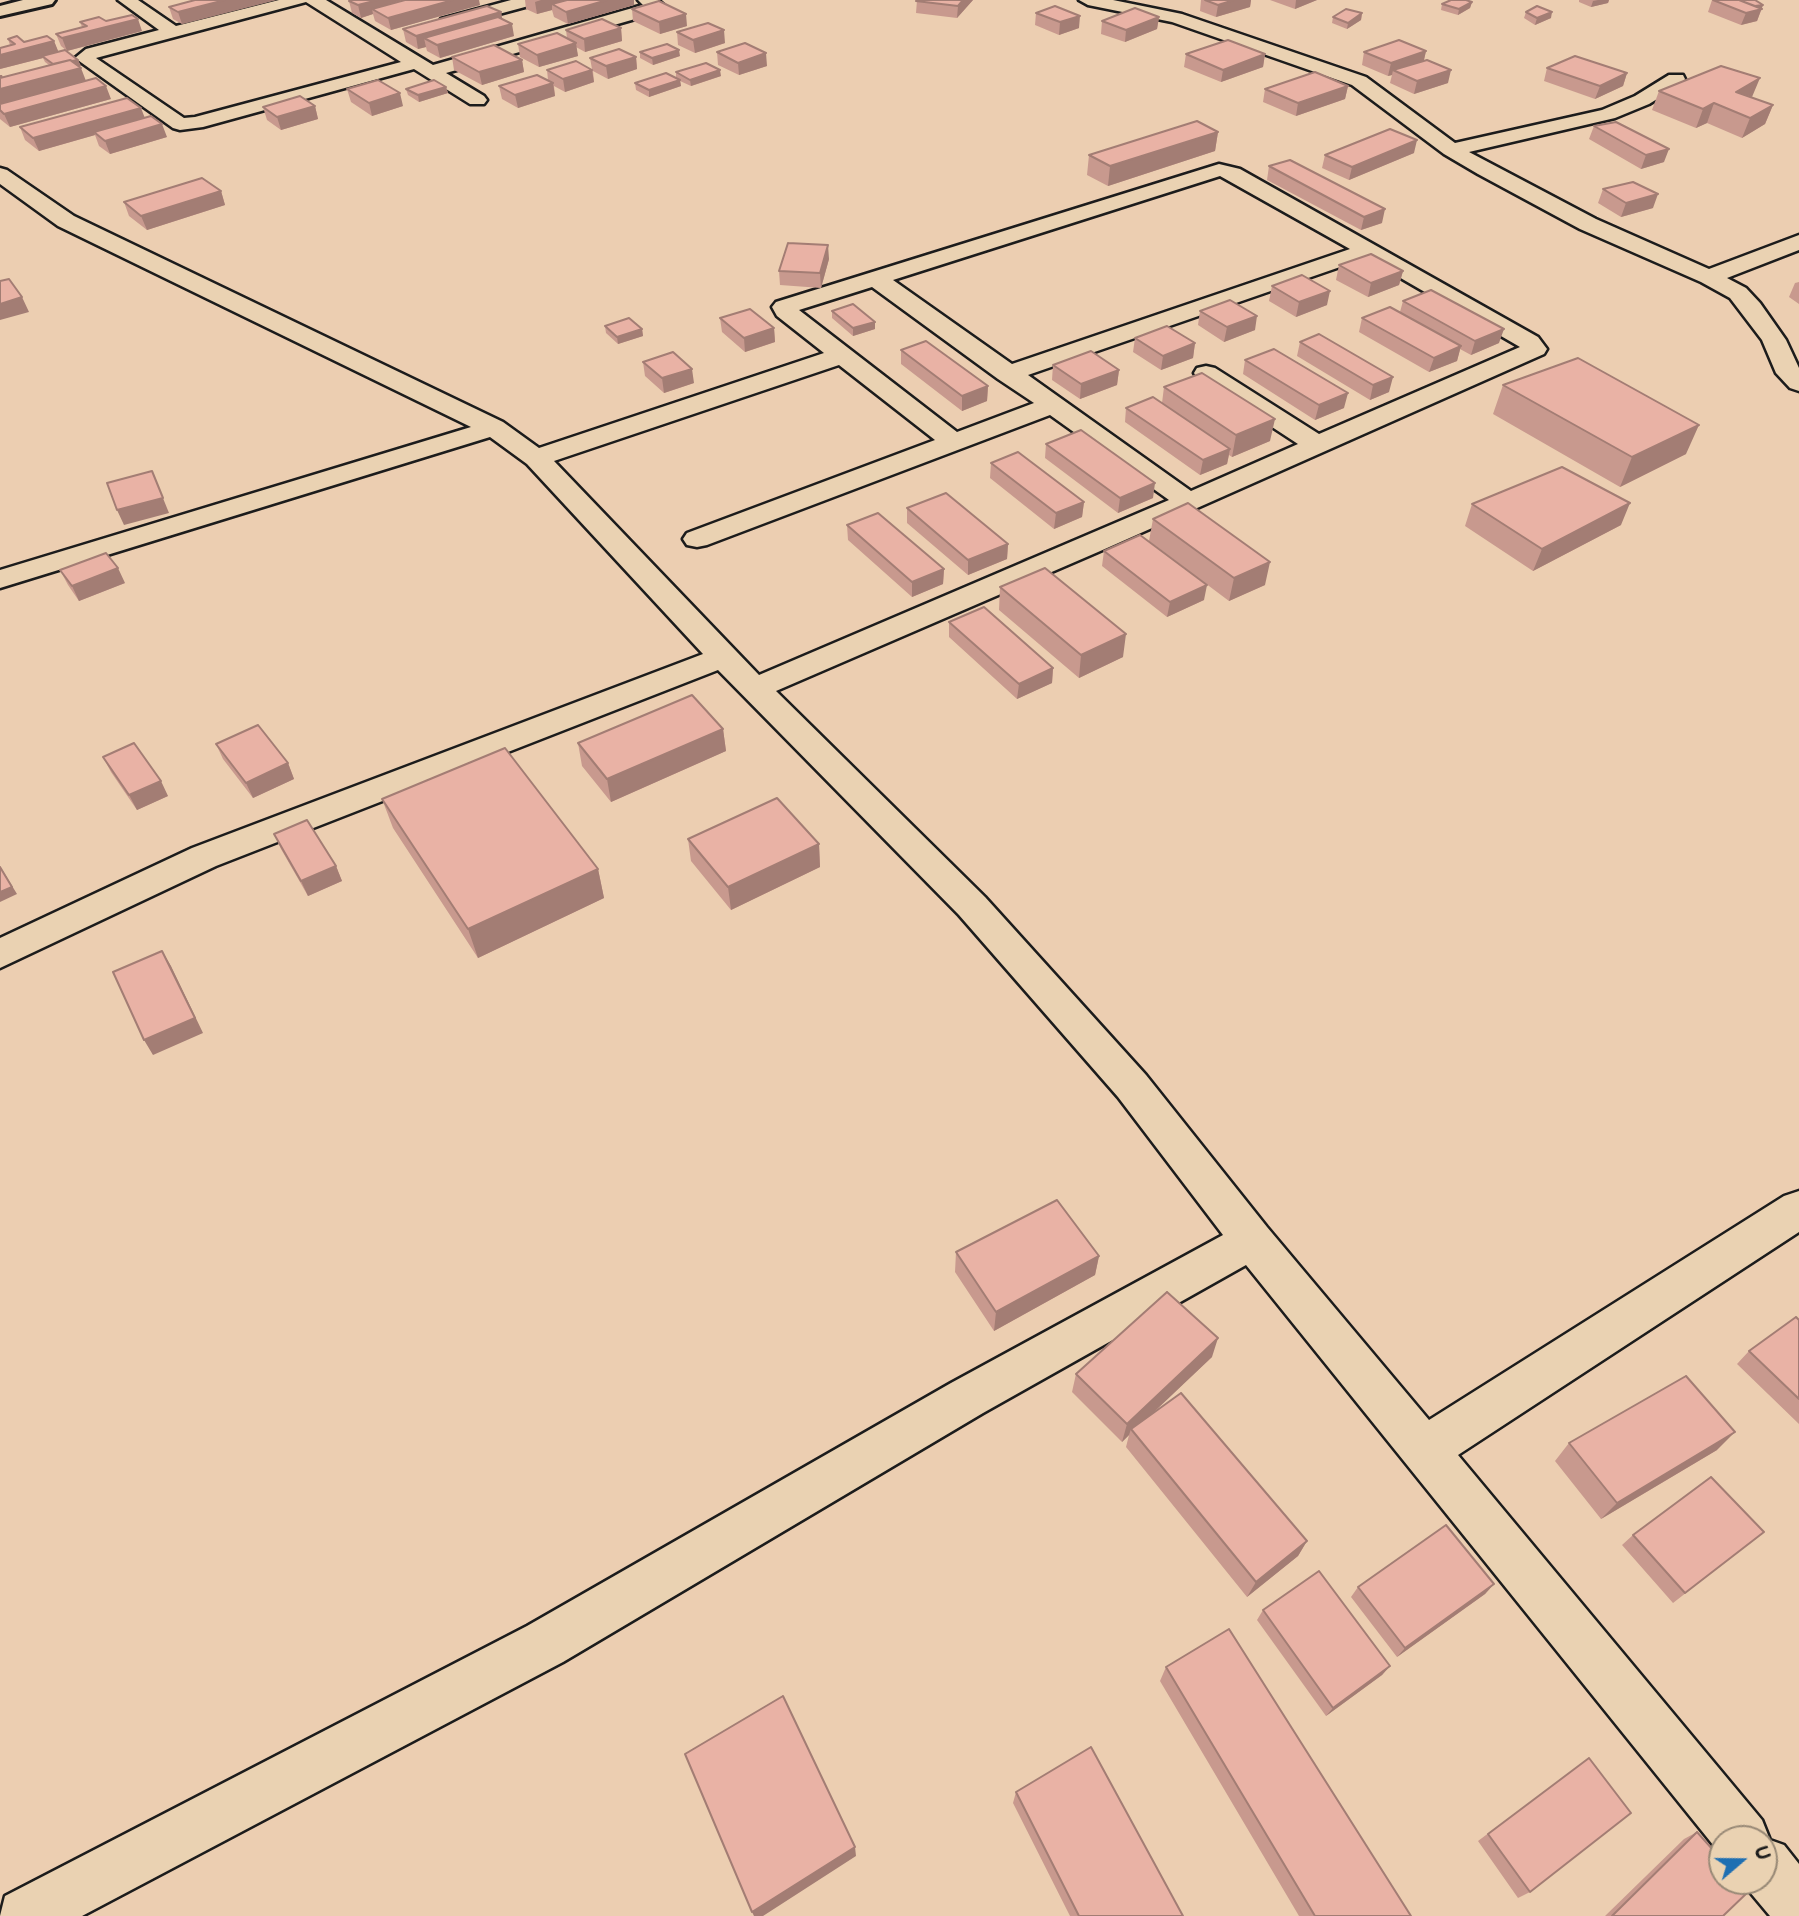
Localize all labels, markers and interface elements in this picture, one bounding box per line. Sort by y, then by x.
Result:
north arrow [1708,1825,1778,1895]
text: U [1748,1843,1774,1864]

